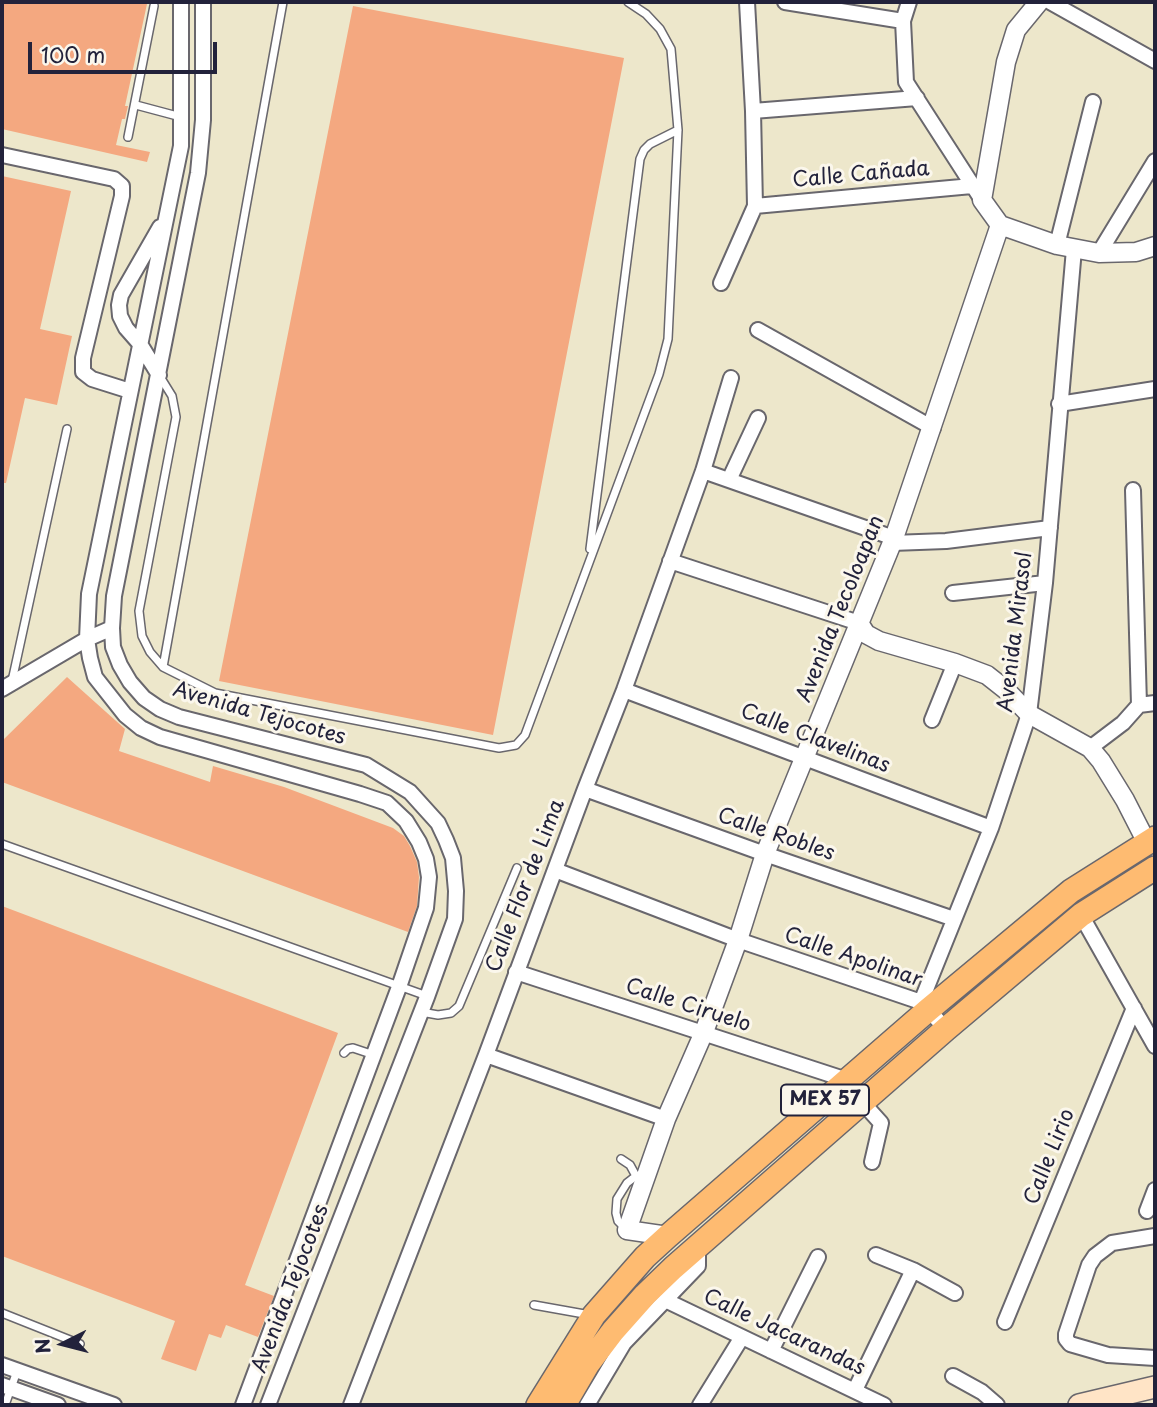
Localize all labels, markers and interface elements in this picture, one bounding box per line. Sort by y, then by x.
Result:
scale bar [32,28,220,72]
text: 100 m [41,38,105,70]
street label: Calle Cañada [791,156,931,194]
street label: Avenida Tecoloapan [792,512,890,706]
street label: Avenida Mirasol [994,550,1038,714]
street label: Avenida Tejocotes [170,677,348,751]
street label: Calle Clavelinas [737,699,893,779]
street label: Calle Flor de Lima [481,796,571,976]
street label: Calle Robles [714,803,838,867]
street label: Calle Apolinar [781,923,925,993]
street label: Calle Ciruelo [622,974,754,1038]
road number: MEX 57 [781,1084,869,1116]
street label: Calle Lirio [1019,1105,1081,1209]
street label: Avenida Tejocotes [247,1201,335,1377]
street label: Calle Jacarandas [699,1284,869,1382]
north arrow [28,1309,98,1379]
text: N [27,1337,57,1355]

